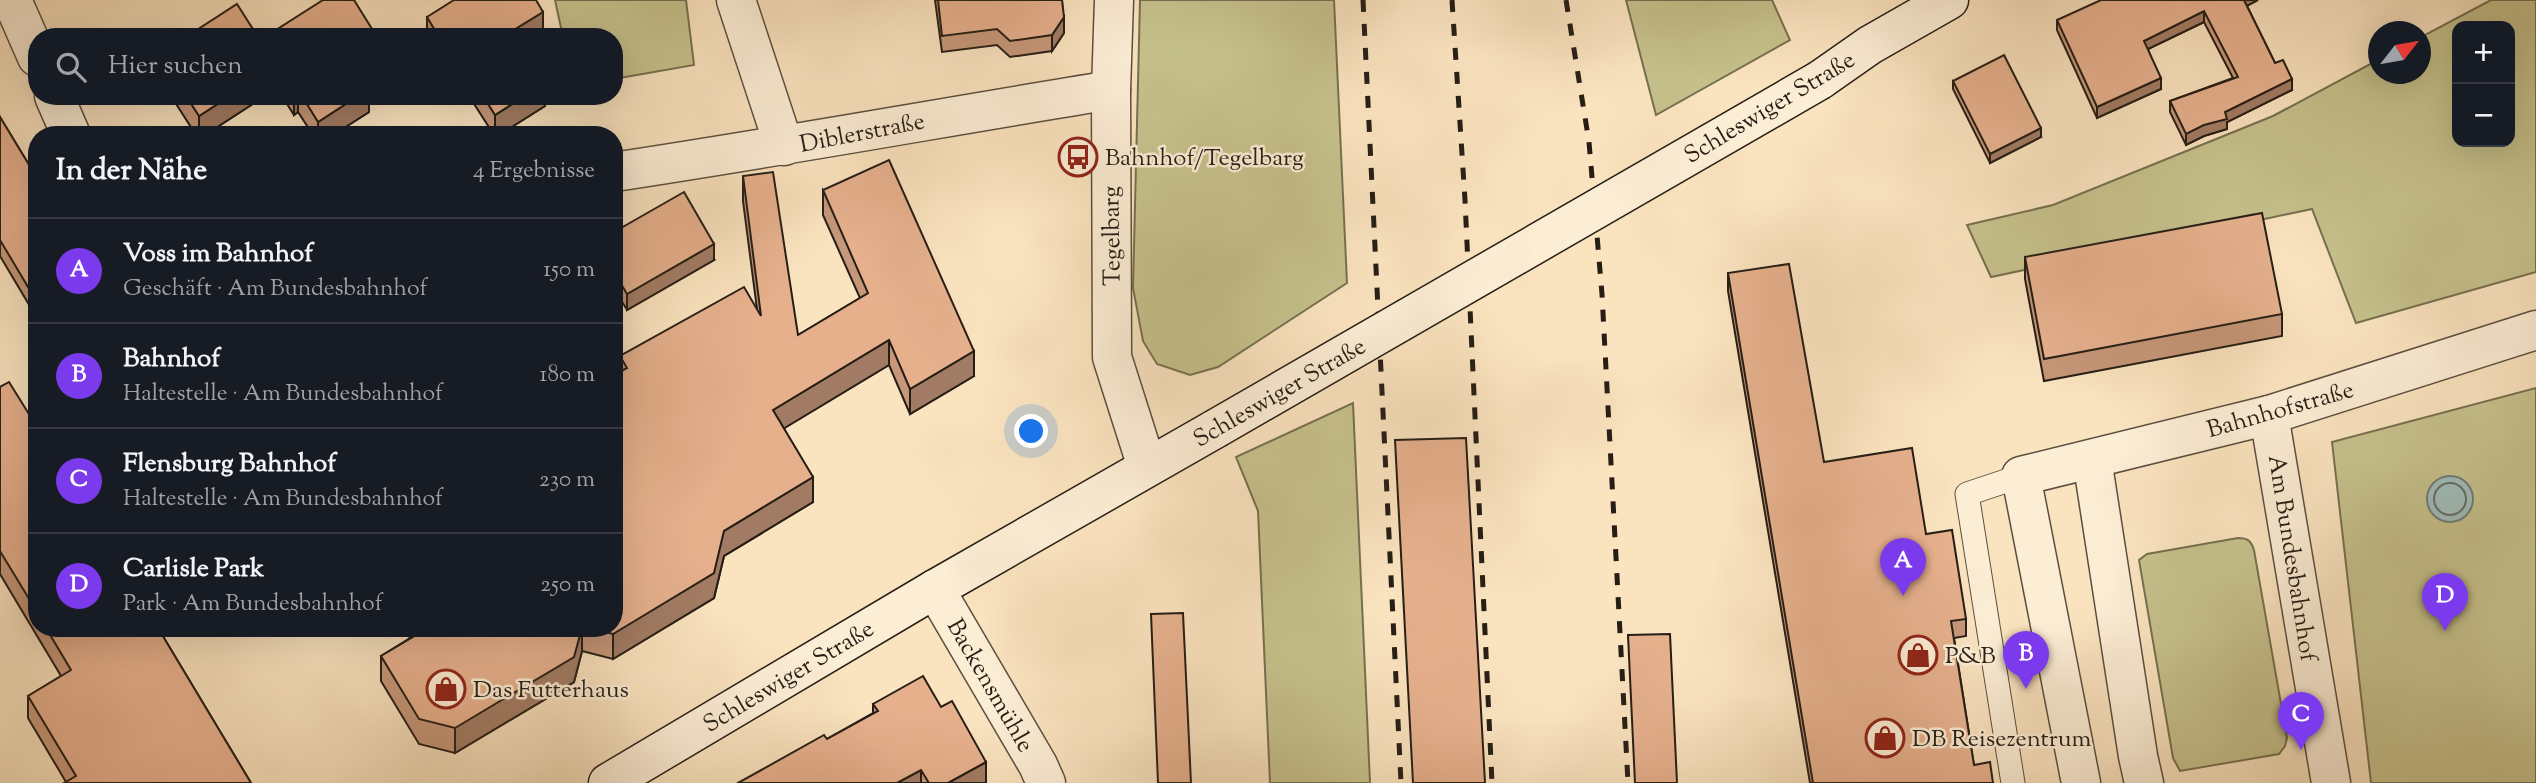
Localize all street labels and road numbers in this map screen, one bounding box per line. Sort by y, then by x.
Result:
street label: Schleswiger Straße [1678,44,1862,173]
street label: Diblerstraße [797,105,928,163]
street label: Tegelbarg [1095,185,1131,286]
street label: Schleswiger Straße [1187,330,1373,457]
street label: Bahnhofstraße [2203,374,2358,448]
street label: Am Bundesbahnhof [2258,453,2324,666]
street label: Schleswiger Straße [697,613,881,742]
street label: Backensmühle [937,613,1041,759]

